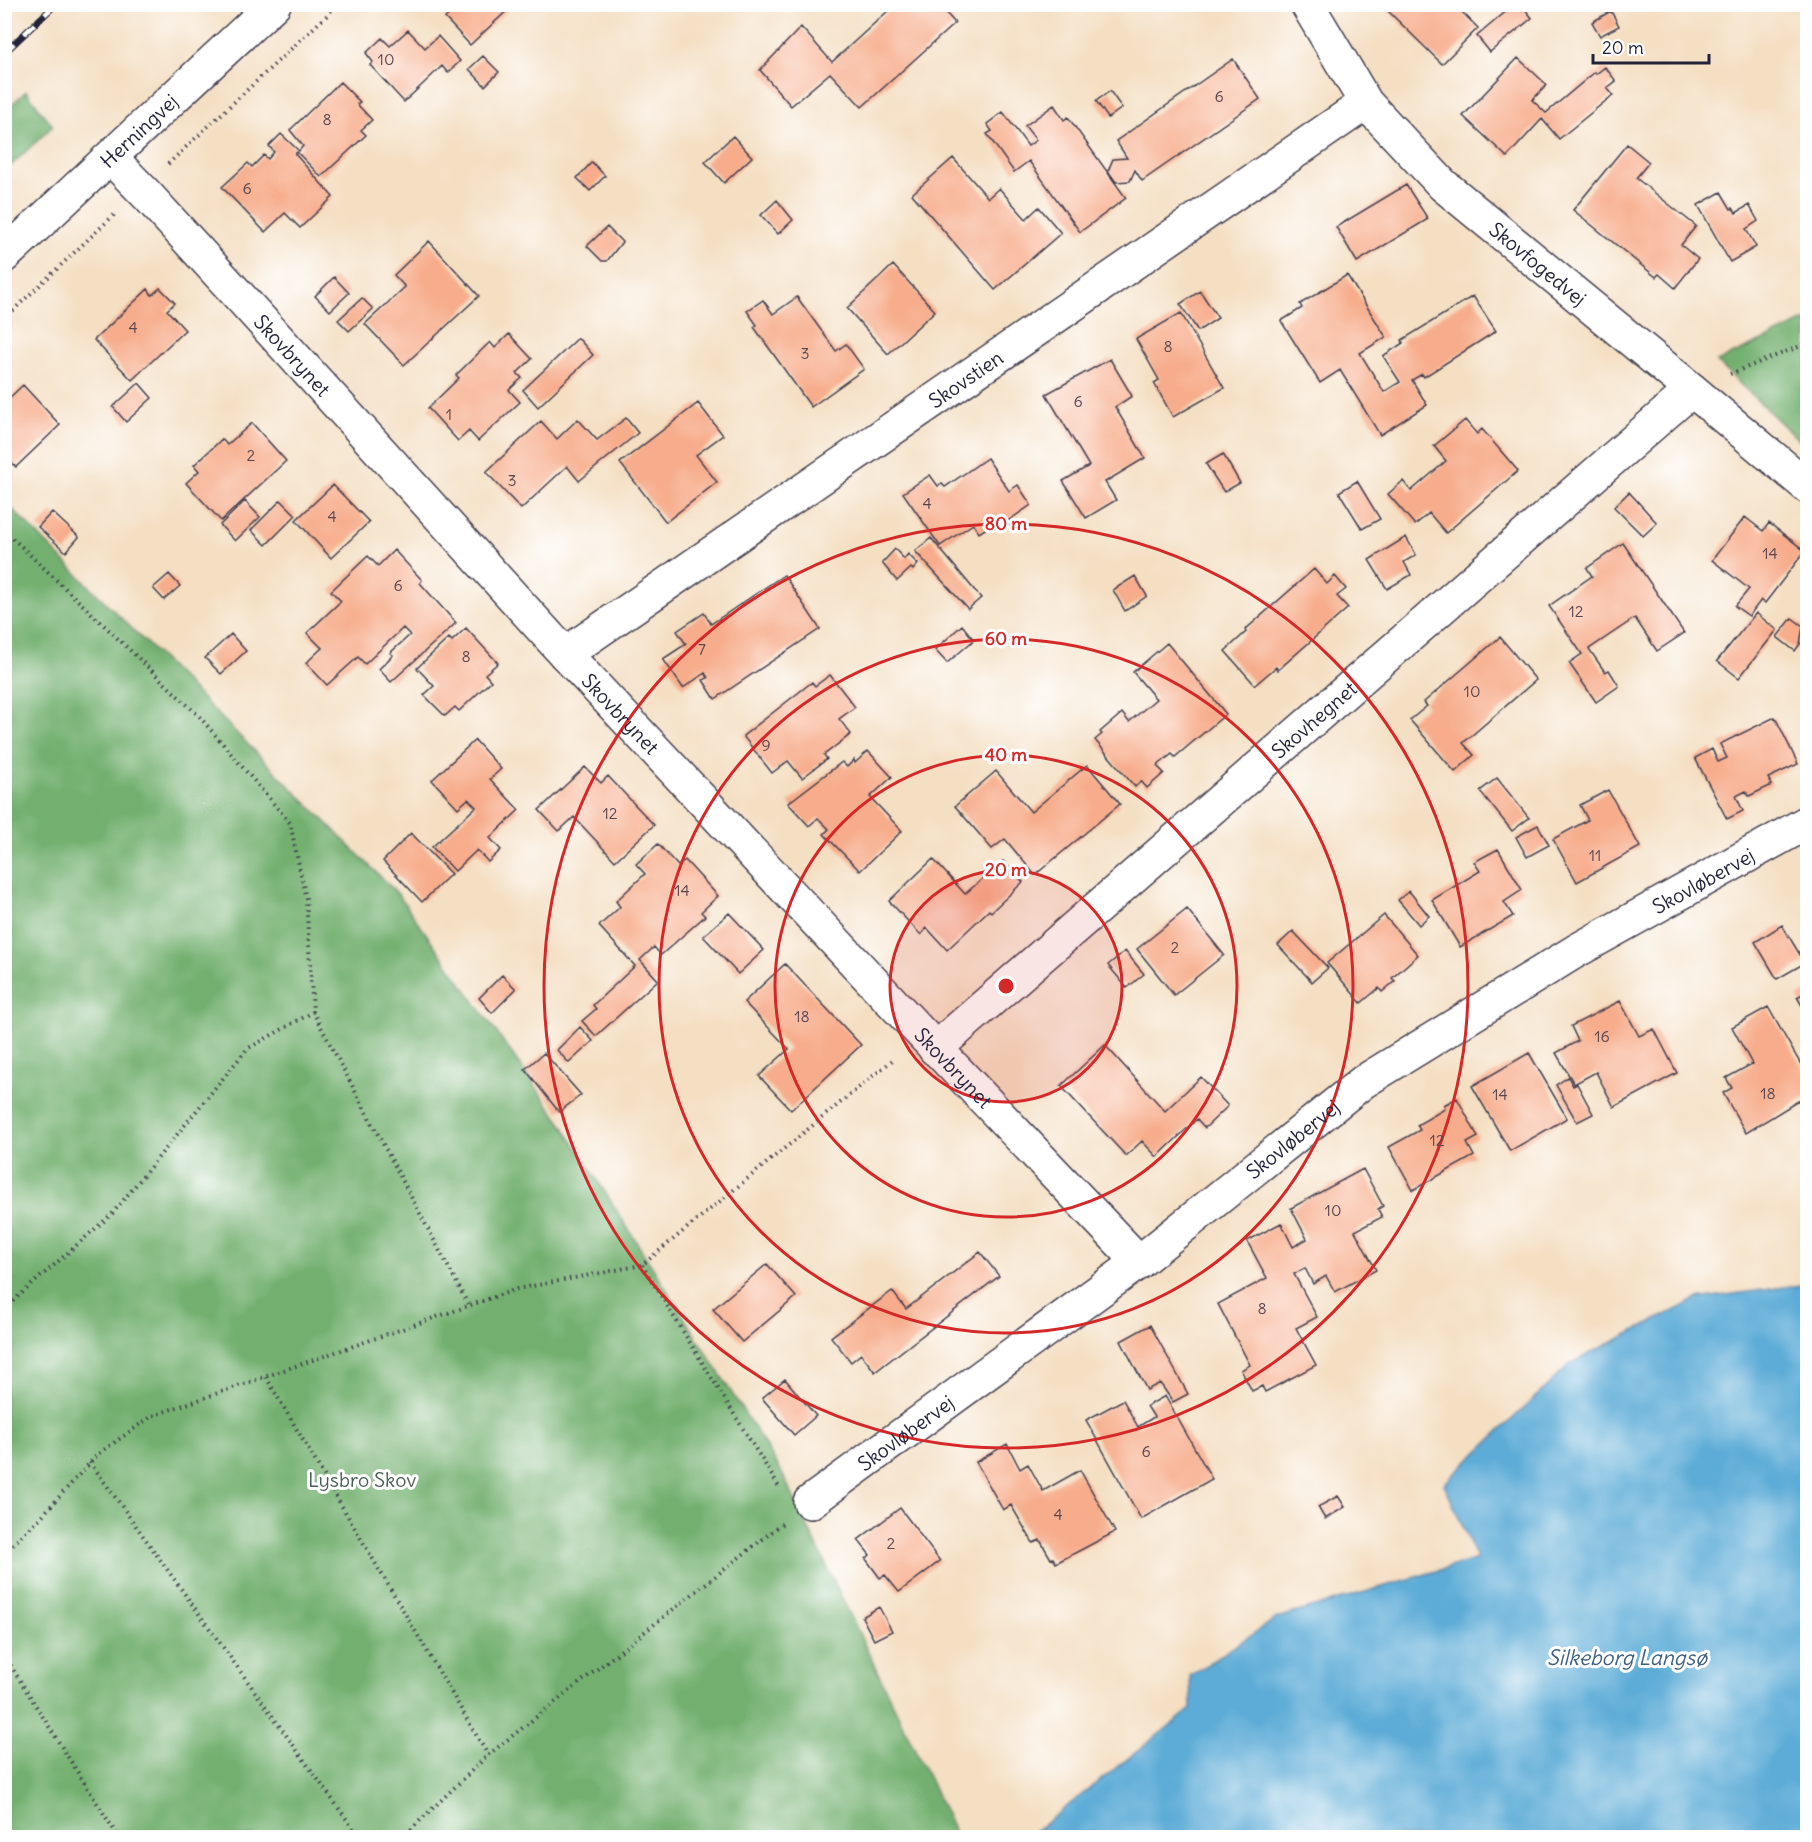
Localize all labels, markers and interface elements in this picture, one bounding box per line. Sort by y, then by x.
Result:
scale bar [1593,27,1708,65]
text: 20 m [1602,36,1644,59]
house number: 10 [378,49,394,69]
house number: 6 [1214,86,1224,106]
street label: Herningvej [95,88,182,173]
house number: 8 [322,109,332,129]
house number: 6 [242,178,252,198]
street label: Skovfogedvej [1485,216,1592,311]
street label: Skovbrynet [249,309,336,401]
house number: 4 [128,317,138,337]
house number: 8 [1163,336,1173,356]
house number: 3 [800,343,810,363]
street label: Skovstien [923,344,1007,413]
house number: 6 [1073,391,1083,411]
house number: 1 [446,404,452,424]
house number: 2 [247,445,256,465]
house number: 3 [507,470,517,490]
house number: 4 [922,493,932,513]
house number: 4 [327,506,337,526]
text: 80 m [985,512,1027,535]
house number: 14 [1762,543,1778,563]
house number: 6 [393,575,403,595]
house number: 12 [1568,601,1584,621]
text: 60 m [985,627,1027,650]
house number: 7 [698,639,706,659]
house number: 8 [461,646,471,666]
street label: Skovbrynet [577,668,665,759]
street label: Skovhegnet [1266,675,1362,763]
house number: 10 [1464,681,1480,701]
house number: 9 [761,735,771,755]
text: 40 m [985,743,1027,766]
house number: 12 [602,803,618,823]
street label: Skovløbervej [1648,842,1758,919]
house number: 11 [1589,845,1601,865]
text: 20 m [985,858,1027,881]
house number: 14 [674,880,690,900]
house number: 2 [1171,937,1180,957]
centre of rings [996,976,1016,996]
house number: 18 [794,1006,810,1026]
street label: Skovbrynet [910,1022,998,1113]
house number: 16 [1594,1026,1610,1046]
house number: 18 [1760,1083,1776,1103]
house number: 14 [1492,1084,1508,1104]
street label: Skovløbervej [1241,1094,1344,1184]
house number: 12 [1429,1130,1445,1150]
house number: 10 [1325,1200,1341,1220]
house number: 8 [1257,1298,1267,1318]
street label: Skovløbervej [852,1389,958,1476]
house number: 6 [1141,1441,1151,1461]
park label: Lysbro Skov [308,1467,416,1492]
house number: 4 [1053,1504,1063,1524]
house number: 2 [887,1533,896,1553]
water label: Silkeborg Langsø [1547,1644,1708,1671]

